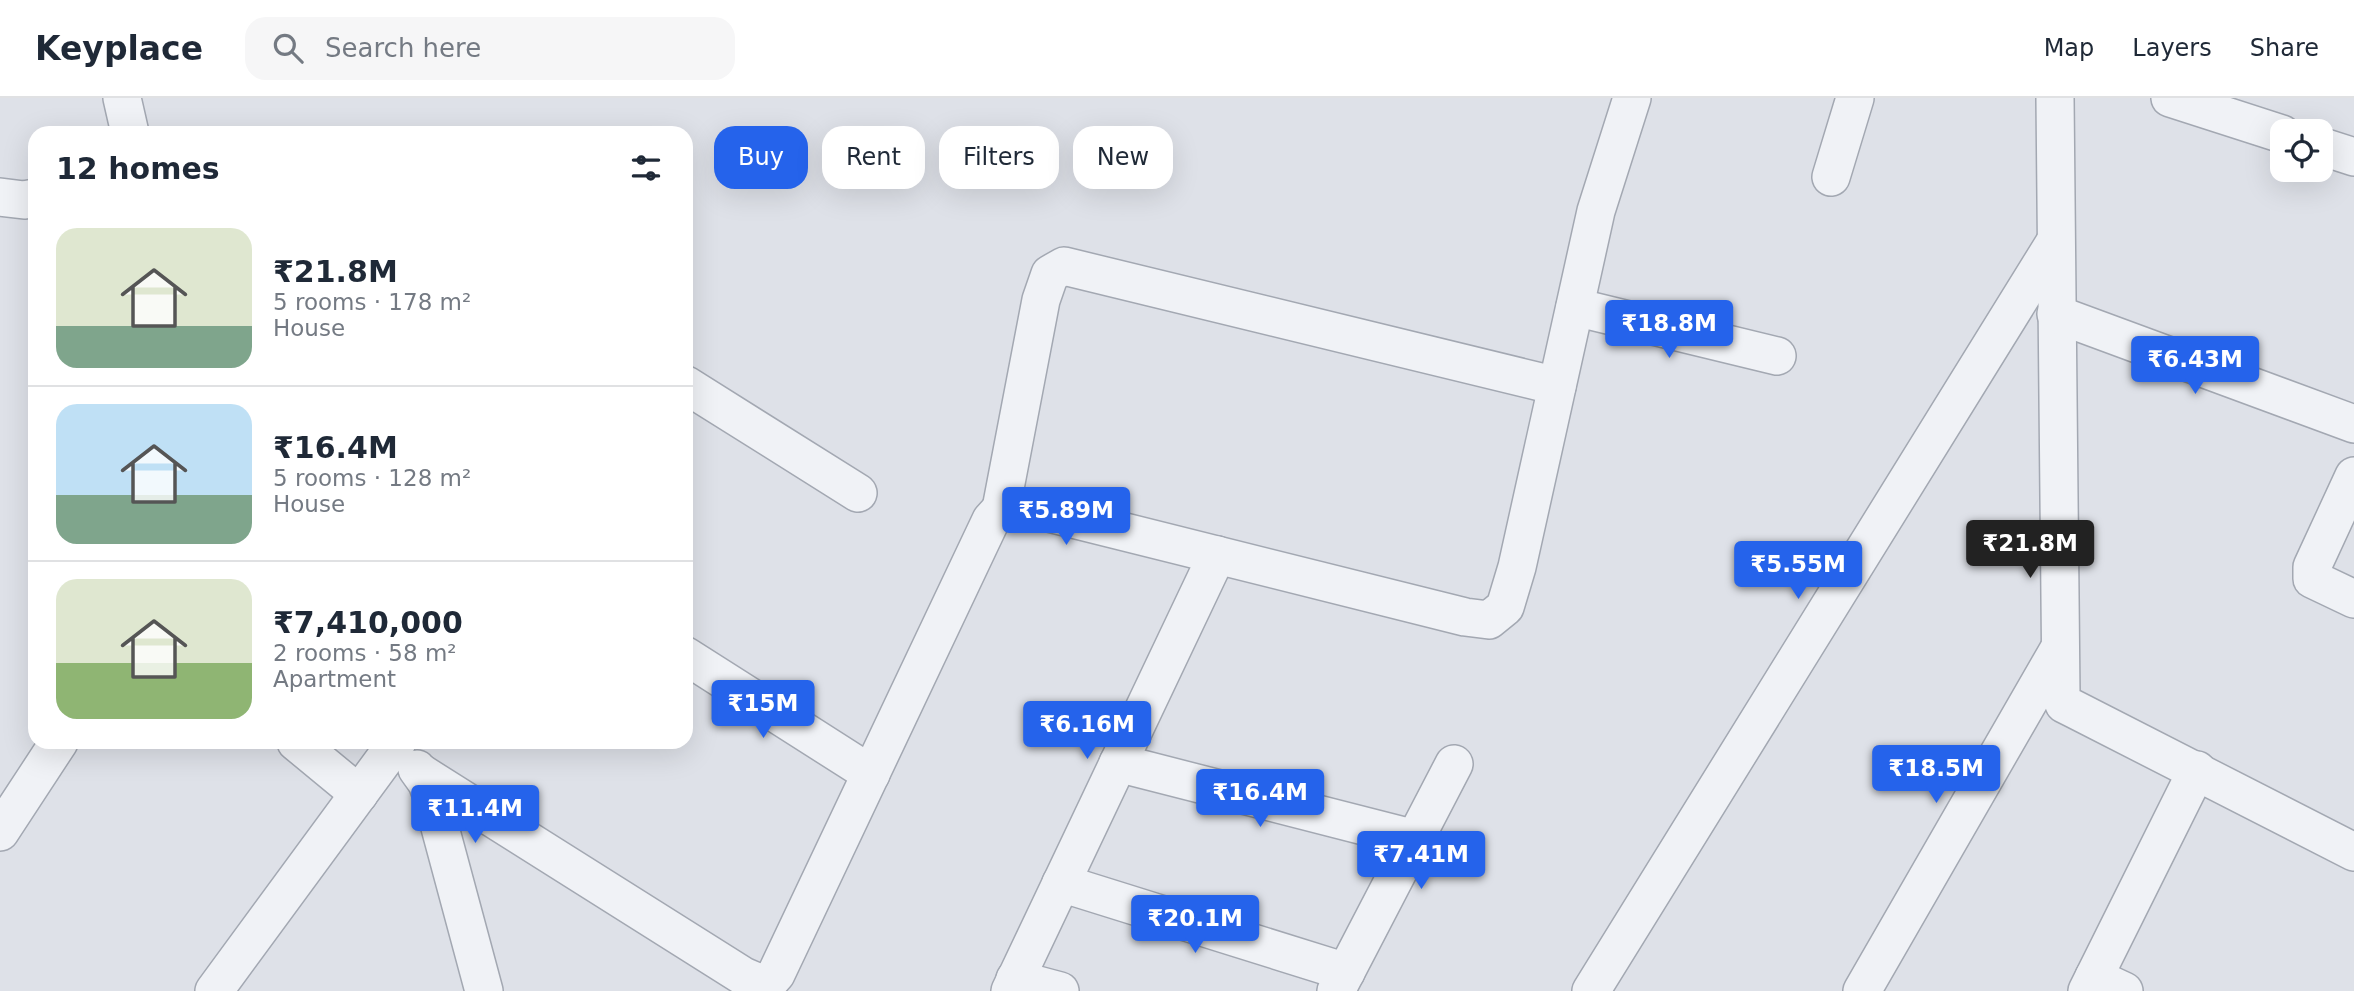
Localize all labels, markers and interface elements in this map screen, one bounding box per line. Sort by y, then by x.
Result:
search box [245,17,735,80]
text: Keyplace [35,29,203,68]
icon: search [269,29,307,67]
text: Search here [325,33,481,63]
text: Map [2044,34,2094,62]
text: Layers [2132,34,2212,62]
text: Share [2250,34,2319,62]
map controls [2270,119,2333,182]
button: locate [2270,119,2333,182]
chip: Buy [714,126,808,189]
chip: Rent [822,126,925,189]
chip: Filters [939,126,1059,189]
chip: New [1073,126,1173,189]
icon: filters [627,149,665,187]
text: 12 homes [56,151,220,186]
text: ₹21.8M [273,254,398,289]
icon: home [112,256,196,340]
text: 5 rooms · 178 m² [273,289,471,315]
pin: ₹18.8M [1612,300,1726,360]
text: ₹18.8M [1621,310,1717,336]
text: House [273,315,345,341]
pin: ₹6.43M [2138,336,2252,396]
text: ₹6.43M [2147,346,2243,372]
text: ₹16.4M [273,430,398,465]
icon: home [112,432,196,516]
text: 5 rooms · 128 m² [273,465,471,491]
pin: ₹5.89M [1009,488,1123,547]
text: House [273,491,345,517]
text: ₹5.89M [1018,497,1114,523]
pin: ₹21.8M [1973,520,2087,580]
text: ₹21.8M [1982,530,2078,556]
pin: ₹5.55M [1741,542,1855,601]
text: ₹5.55M [1750,551,1846,577]
text: ₹7,410,000 [273,605,463,640]
icon: home [112,607,196,691]
text: 2 rooms · 58 m² [273,640,457,666]
text: Apartment [273,666,396,692]
pin: ₹15M [722,680,804,740]
text: ₹15M [728,690,798,716]
pin: ₹6.16M [1030,702,1144,761]
text: ₹6.16M [1039,711,1135,737]
pin: ₹18.5M [1879,746,1993,805]
text: ₹18.5M [1888,755,1984,781]
pin: ₹16.4M [1203,770,1317,829]
text: ₹16.4M [1212,779,1308,805]
pin: ₹11.4M [418,786,532,845]
text: ₹11.4M [427,795,523,821]
pin: ₹7.41M [1364,832,1478,891]
text: ₹7.41M [1373,841,1469,867]
pin: ₹20.1M [1138,896,1252,955]
text: ₹20.1M [1147,905,1243,931]

